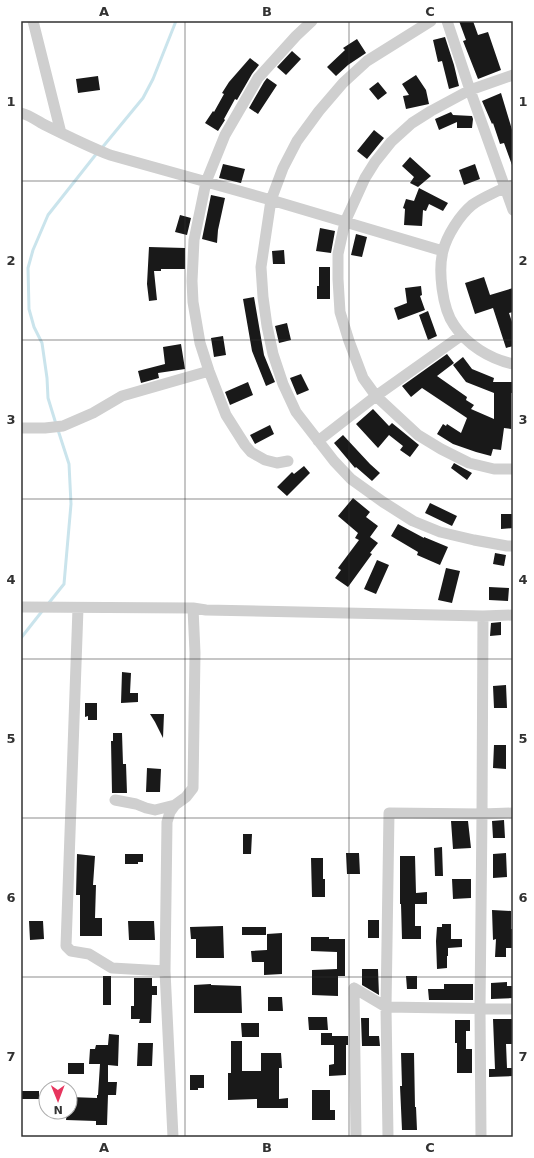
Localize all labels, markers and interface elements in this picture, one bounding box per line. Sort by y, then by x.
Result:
text: A [99,4,109,19]
text: B [262,4,272,19]
text: C [425,4,435,19]
text: 1 [6,94,16,109]
text: 1 [518,94,528,109]
text: 2 [6,253,16,268]
text: 2 [518,253,528,268]
text: 3 [6,412,16,427]
text: 3 [518,412,528,427]
text: 4 [6,572,16,587]
text: 4 [518,572,528,587]
text: 5 [6,731,16,746]
text: 5 [518,731,528,746]
text: 6 [6,890,16,905]
text: 6 [518,890,528,905]
text: 7 [6,1049,16,1064]
text: 7 [518,1049,528,1064]
north arrow [38,1080,78,1120]
text: N [53,1103,63,1116]
text: A [99,1140,109,1155]
text: B [262,1140,272,1155]
text: C [425,1140,435,1155]

